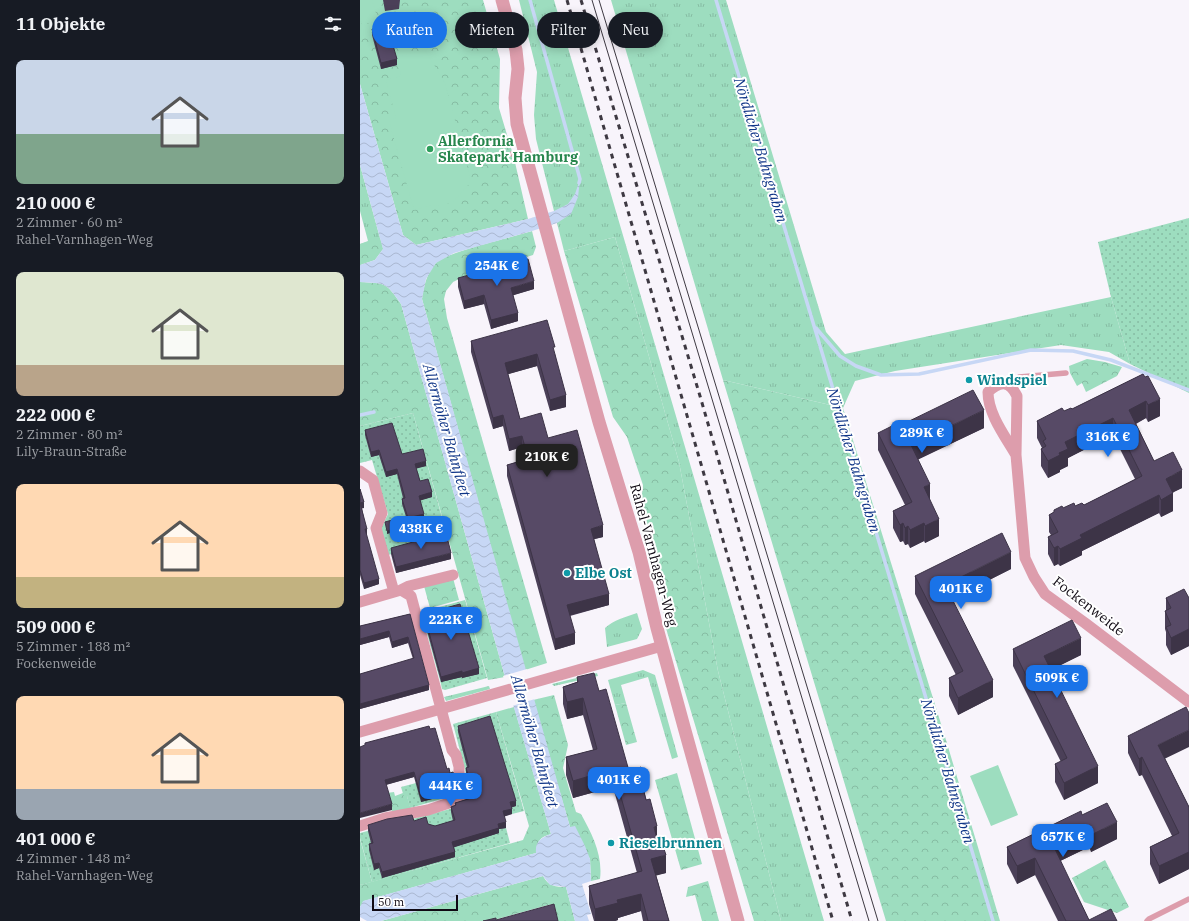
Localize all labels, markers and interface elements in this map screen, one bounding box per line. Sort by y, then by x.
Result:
chip: Kaufen [372,12,447,48]
chip: Mieten [455,12,529,48]
chip: Filter [537,12,600,48]
chip: Neu [608,12,663,48]
text: 11 Objekte [16,13,105,35]
icon: filters [322,13,344,35]
water label: Nördlicher Bahngraben [730,74,792,225]
icon: home [144,86,216,158]
place label: Allerfornia Skatepark Hamburg [438,132,579,166]
marker: Allerfornia Skatepark Hamburg [425,144,435,154]
text: 210 000 € [16,192,96,214]
text: 2 Zimmer · 60 m² [16,214,122,231]
text: Rahel-Varnhagen-Weg [16,231,153,248]
pin: 254K € [464,253,530,287]
text: 254K € [475,257,519,274]
icon: home [144,298,216,370]
water label: Allermöher Bahnfleet [419,360,475,499]
place label: Windspiel [977,371,1048,389]
marker: Windspiel [964,375,974,385]
water label: Nördlicher Bahngraben [823,384,885,535]
text: 222 000 € [16,404,96,426]
pin: 289K € [889,420,955,454]
text: 289K € [900,424,944,441]
pin: 316K € [1075,424,1141,458]
text: 2 Zimmer · 80 m² [16,426,122,443]
text: 316K € [1086,428,1130,445]
text: Lily-Braun-Straße [16,443,127,460]
pin: 210K € [514,444,580,478]
text: 210K € [525,448,569,465]
street label: Rahel-Varnhagen-Weg [626,482,682,629]
icon: home [144,510,216,582]
pin: 438K € [388,516,454,550]
text: 438K € [399,520,443,537]
place label: Elbe Ost [575,564,632,582]
marker: Elbe Ost [562,568,572,578]
street label: Fockenweide [1049,572,1129,640]
pin: 401K € [928,576,994,610]
text: 401K € [939,580,983,597]
pin: 222K € [418,607,484,641]
text: 222K € [429,611,473,628]
text: 509 000 € [16,616,96,638]
text: 5 Zimmer · 188 m² [16,638,130,655]
text: Fockenweide [16,655,96,672]
pin: 509K € [1024,665,1090,699]
text: 509K € [1035,669,1079,686]
water label: Allermöher Bahnfleet [507,671,563,810]
water label: Nördlicher Bahngraben [917,695,979,846]
icon: home [144,722,216,794]
pin: 401K € [586,767,652,801]
text: 401K € [597,771,641,788]
pin: 444K € [418,773,484,807]
text: 444K € [429,777,473,794]
pin: 657K € [1030,824,1096,858]
text: 401 000 € [16,828,96,850]
text: 657K € [1041,828,1085,845]
place label: Rieselbrunnen [619,834,722,852]
marker: Rieselbrunnen [606,838,616,848]
text: 4 Zimmer · 148 m² [16,850,130,867]
text: Rahel-Varnhagen-Weg [16,867,153,884]
scale bar [372,893,458,912]
text: 50 m [378,895,404,909]

